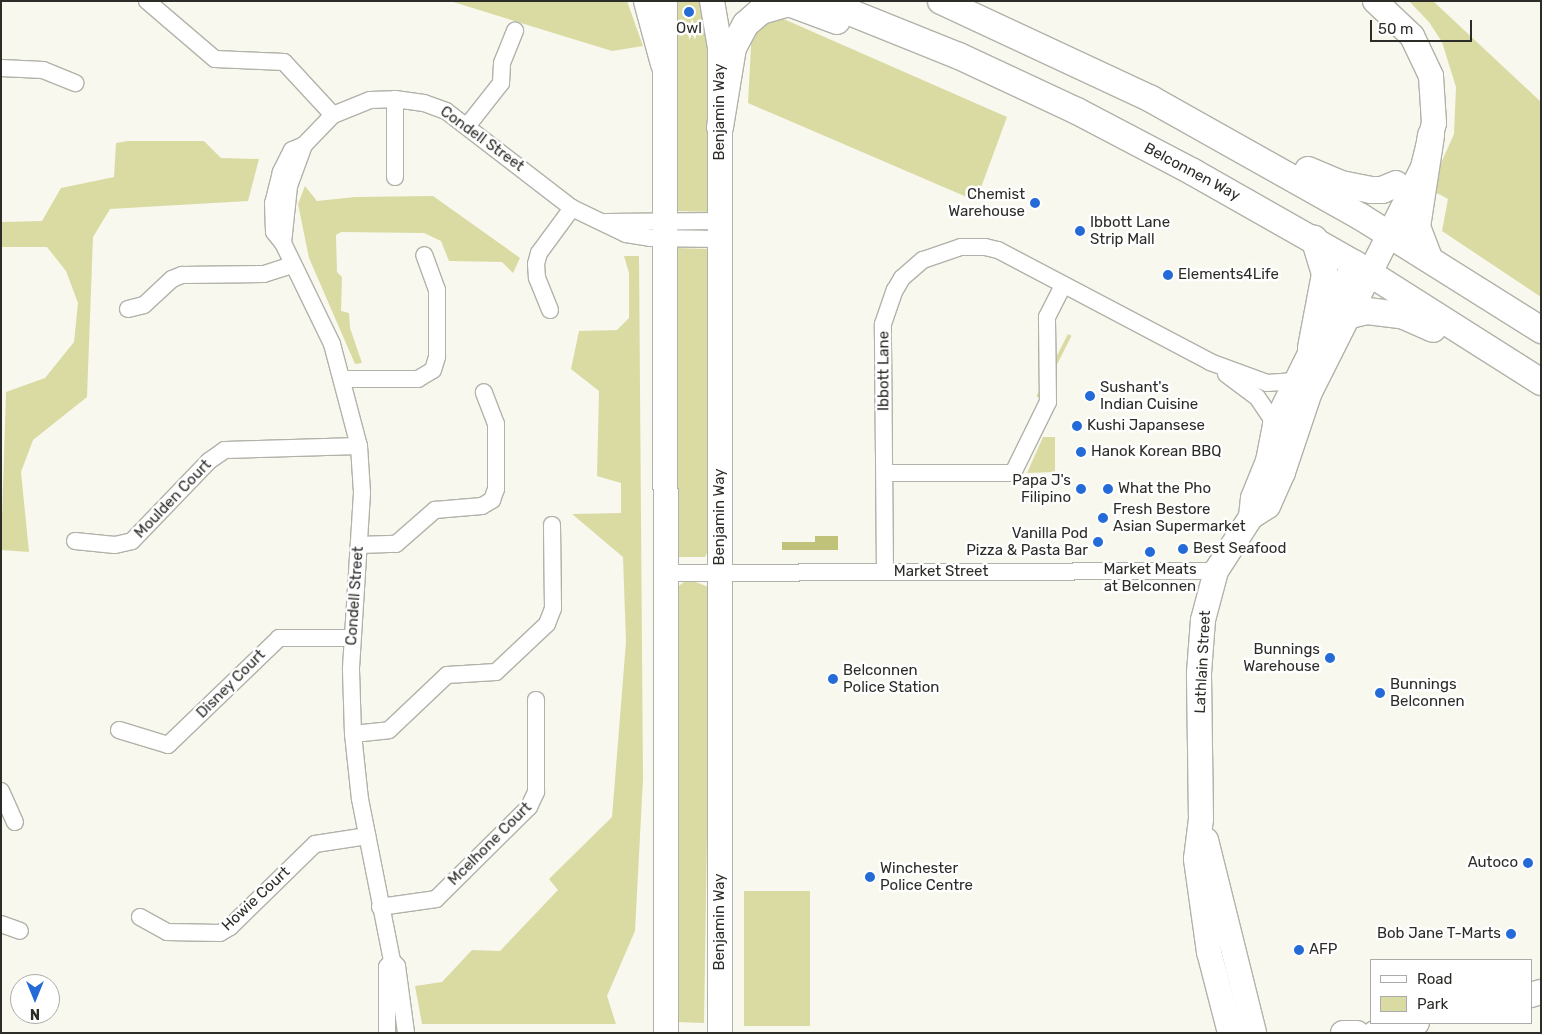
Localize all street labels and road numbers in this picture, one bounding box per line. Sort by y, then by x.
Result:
street label: Benjamin Way [711,63,729,161]
street label: Condell Street [437,103,527,175]
street label: Belconnen Way [1141,139,1243,205]
street label: Ibbott Lane [875,331,893,411]
street label: Moulden Court [131,456,215,542]
street label: Benjamin Way [711,468,729,566]
street label: Condell Street [343,546,367,646]
street label: Market Street [894,563,988,581]
street label: Lathlain Street [1191,610,1215,714]
street label: Disney Court [193,646,269,722]
street label: Mcelhone Court [445,799,535,889]
street label: Howie Court [218,863,294,935]
street label: Benjamin Way [711,873,729,971]

